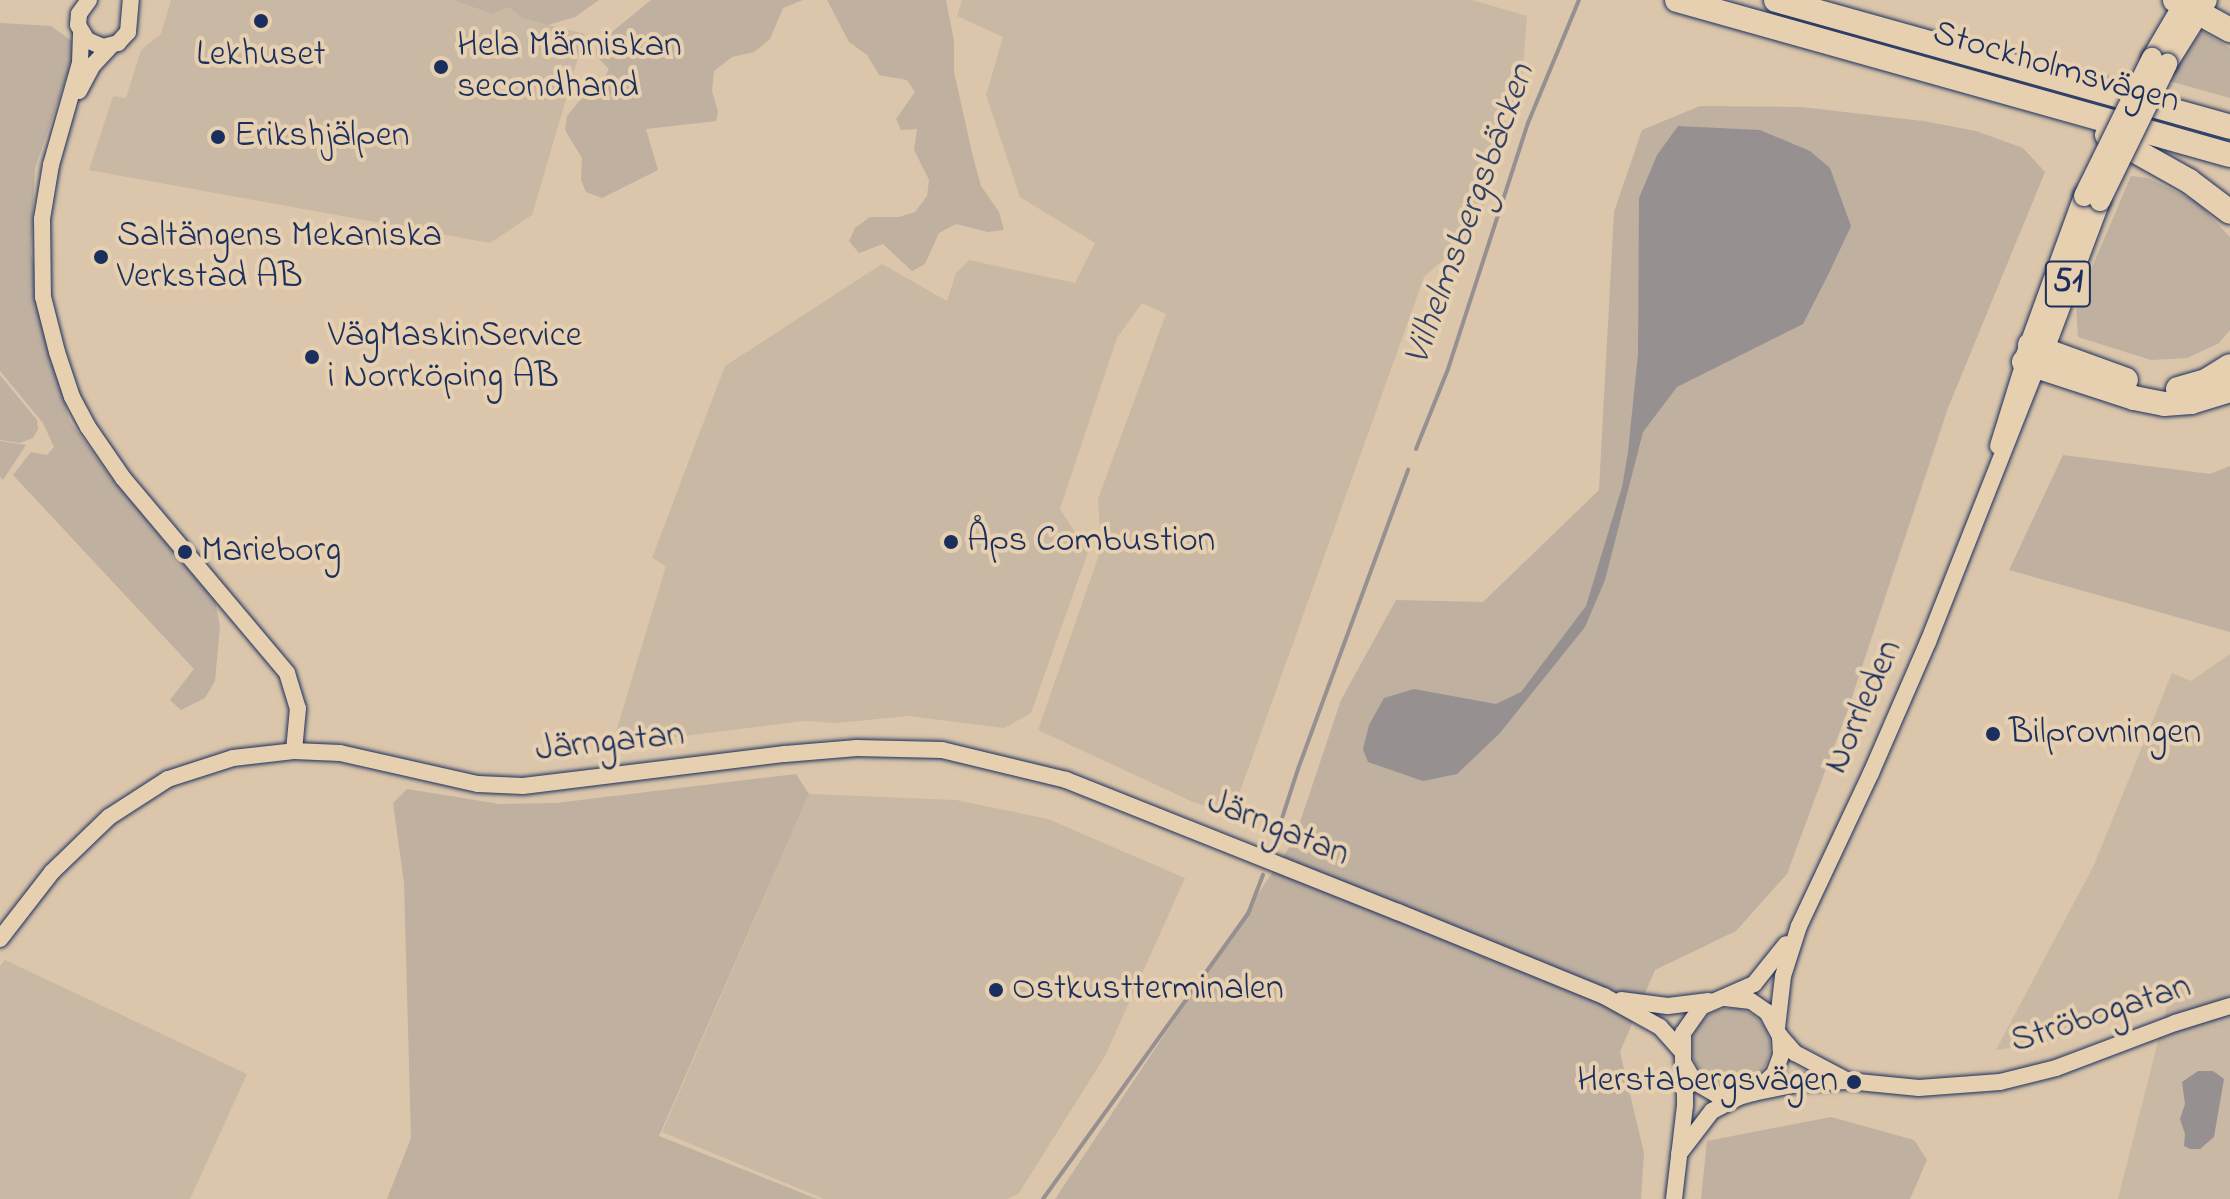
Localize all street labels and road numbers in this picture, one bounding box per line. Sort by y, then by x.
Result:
street label: Stockholmsvägen [1928,12,2184,124]
road number: 51 [2044,254,2092,314]
street label: Norrleden [1815,634,1913,780]
street label: Järngatan [533,714,687,772]
street label: Järngatan [1201,781,1355,877]
street label: Ströbogatan [2006,966,2196,1064]

